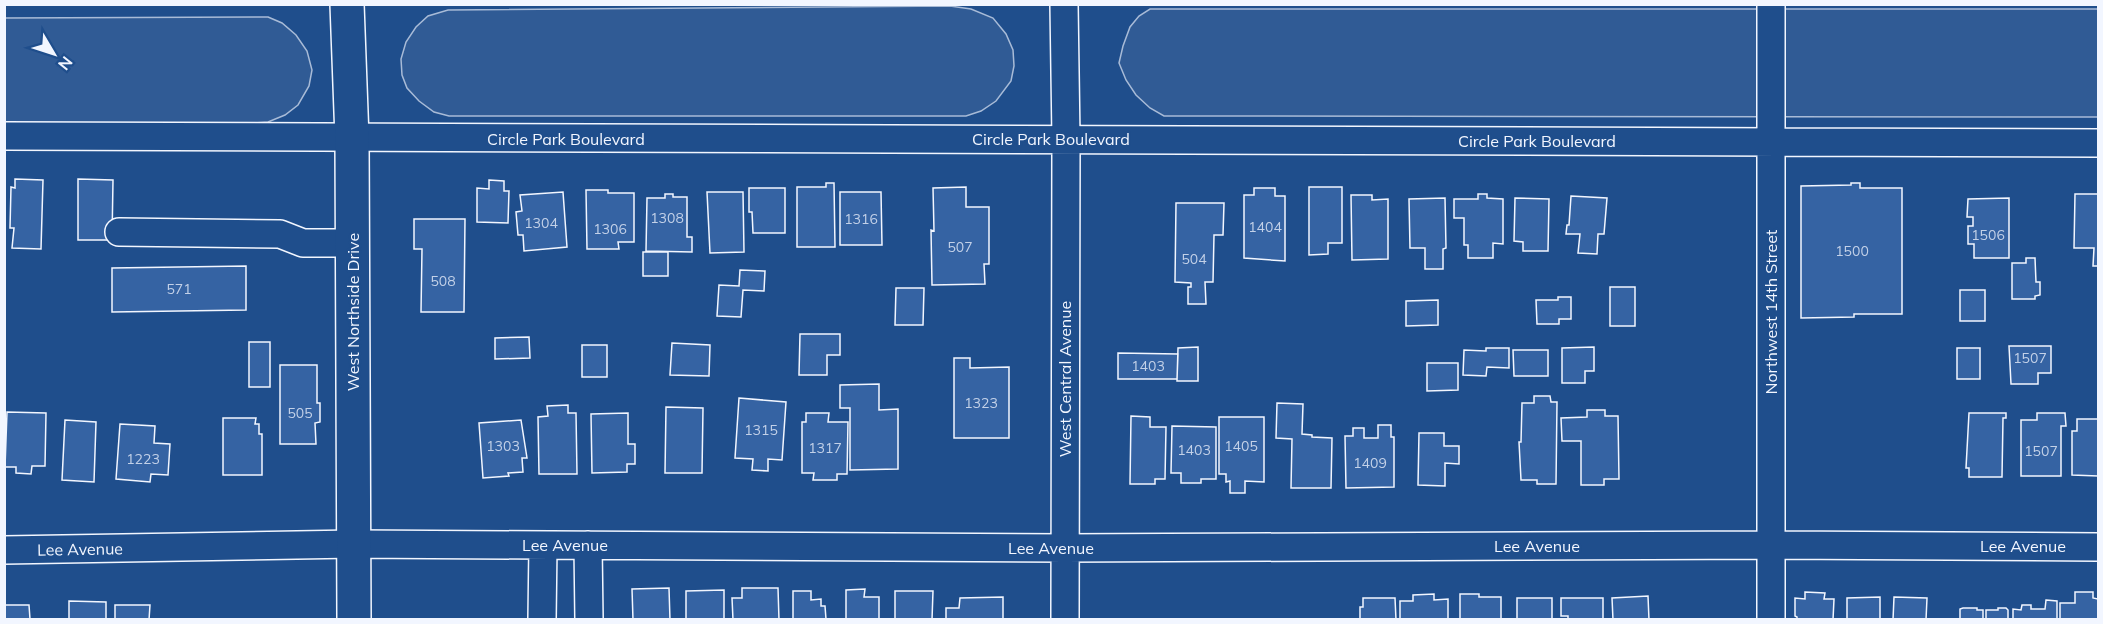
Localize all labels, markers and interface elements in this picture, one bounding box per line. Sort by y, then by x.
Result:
north arrow [24,24,84,84]
text: N [54,52,77,74]
street label: Circle Park Boulevard [487,129,645,149]
street label: Circle Park Boulevard [972,129,1130,149]
street label: Circle Park Boulevard [1458,131,1616,151]
house number: 1308 [650,209,684,227]
house number: 1316 [844,210,878,228]
house number: 1304 [524,214,558,232]
house number: 1404 [1248,218,1282,236]
house number: 1306 [593,220,627,238]
house number: 1506 [1971,226,2005,244]
street label: Northwest 14th Street [1761,229,1781,394]
street label: West Northside Drive [343,233,363,391]
house number: 507 [947,238,973,256]
house number: 1500 [1835,242,1869,260]
house number: 504 [1181,250,1207,268]
house number: 508 [430,272,456,290]
house number: 571 [166,280,192,298]
street label: West Central Avenue [1055,301,1075,457]
house number: 1507 [2013,349,2047,367]
house number: 1403 [1131,357,1165,375]
house number: 1323 [964,394,998,412]
house number: 505 [287,404,313,422]
house number: 1315 [744,421,778,439]
house number: 1303 [486,437,520,455]
house number: 1405 [1224,437,1258,455]
house number: 1317 [808,439,842,457]
house number: 1403 [1177,441,1211,459]
house number: 1507 [2024,442,2058,460]
house number: 1223 [126,450,160,468]
house number: 1409 [1353,454,1387,472]
street label: Lee Avenue [522,535,608,555]
street label: Lee Avenue [1494,536,1580,556]
street label: Lee Avenue [1980,536,2066,556]
street label: Lee Avenue [37,538,123,560]
street label: Lee Avenue [1008,538,1094,558]

